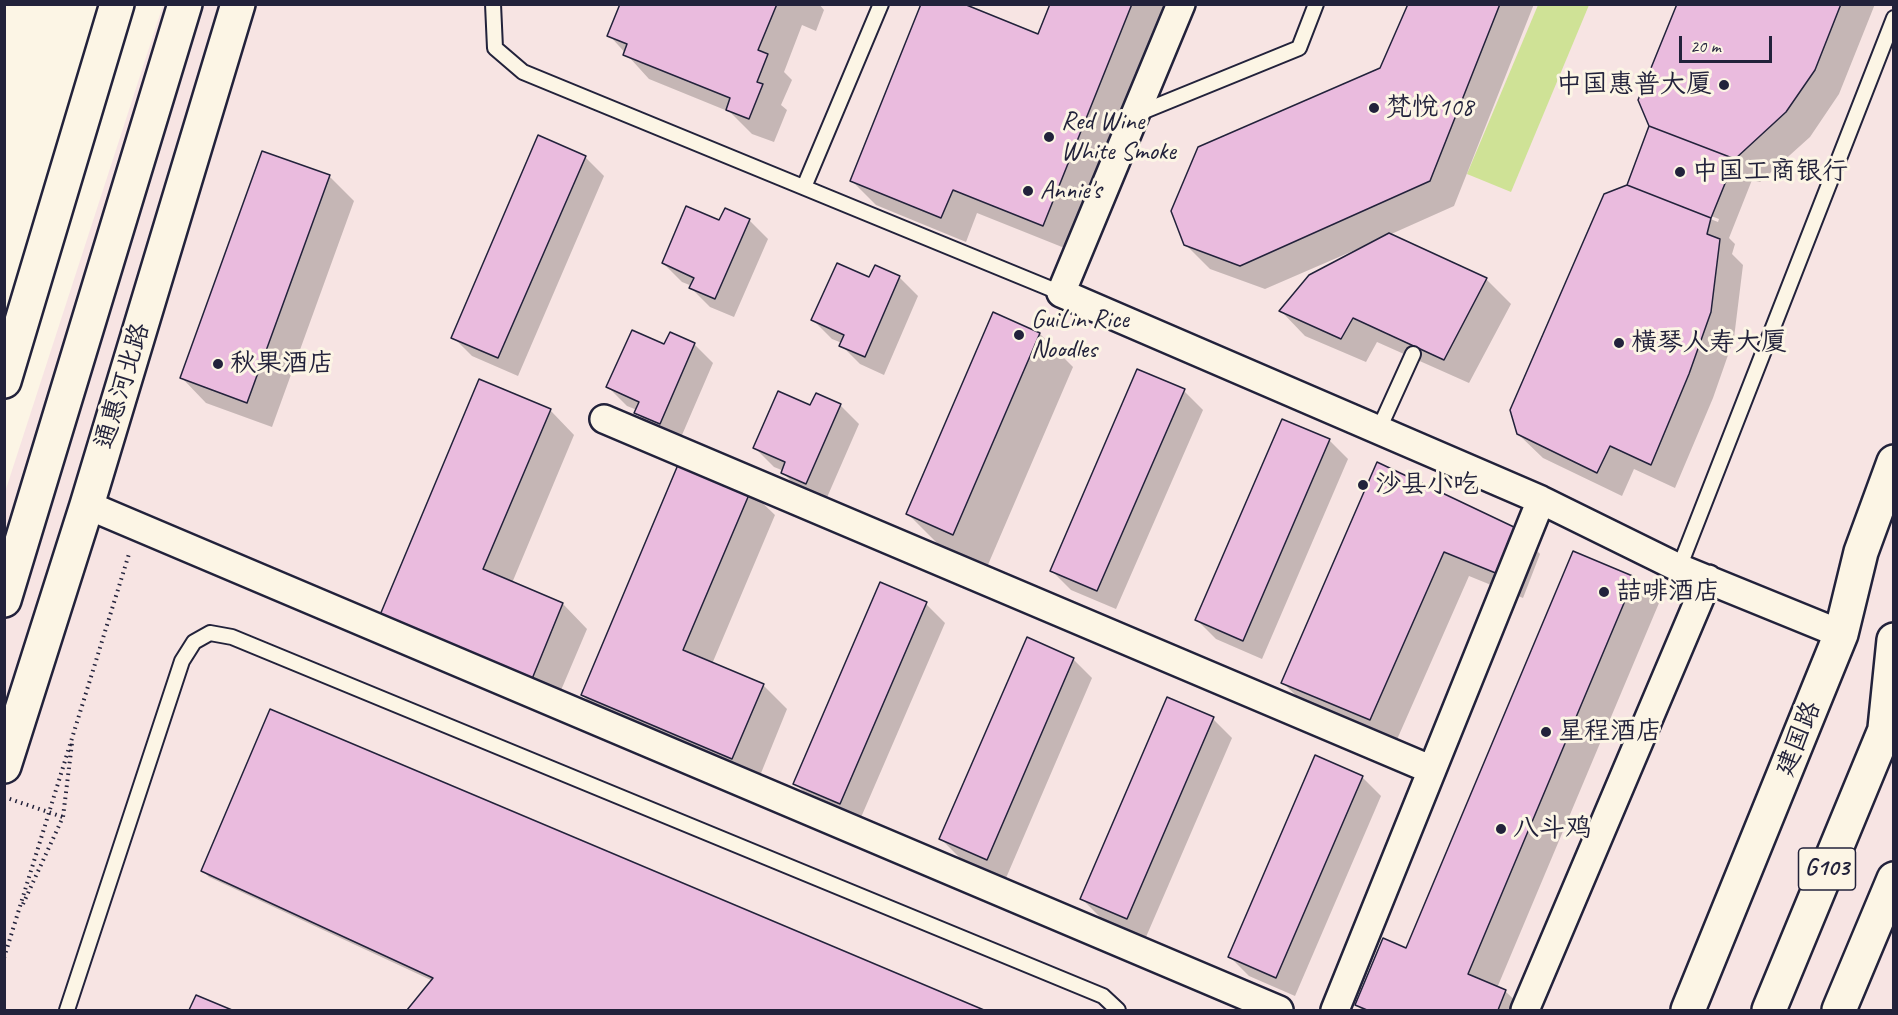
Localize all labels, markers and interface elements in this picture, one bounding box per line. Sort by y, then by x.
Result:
scale bar [1682,24,1775,62]
text: 20 m [1690,35,1721,57]
place label: 中国惠普大厦 [1556,69,1712,101]
marker: 中国惠普大厦 [1717,78,1731,92]
place label: 梵悦108 [1386,92,1473,124]
marker: 梵悦108 [1367,101,1381,115]
place label: Red Wine White Smoke [1061,106,1176,168]
marker: Red Wine White Smoke [1042,130,1056,144]
place label: 中国工商银行 [1692,156,1848,188]
marker: 中国工商银行 [1673,165,1687,179]
place label: Annie's [1040,175,1101,207]
marker: Annie's [1021,184,1035,198]
place label: GuiLin Rice Noodles [1031,304,1129,366]
street label: 通惠河北路 [89,319,157,453]
place label: 横琴人寿大厦 [1631,327,1787,359]
marker: GuiLin Rice Noodles [1012,328,1026,342]
marker: 横琴人寿大厦 [1612,336,1626,350]
place label: 秋果酒店 [230,348,334,380]
marker: 秋果酒店 [211,357,225,371]
place label: 沙县小吃 [1375,469,1479,501]
marker: 沙县小吃 [1356,478,1370,492]
place label: 喆啡酒店 [1616,576,1720,608]
marker: 喆啡酒店 [1597,585,1611,599]
street label: 建国路 [1770,697,1828,781]
place label: 星程酒店 [1558,716,1662,748]
marker: 星程酒店 [1539,725,1553,739]
place label: 八斗鸡 [1513,813,1591,845]
marker: 八斗鸡 [1494,822,1508,836]
road number: G103 [1798,848,1856,890]

